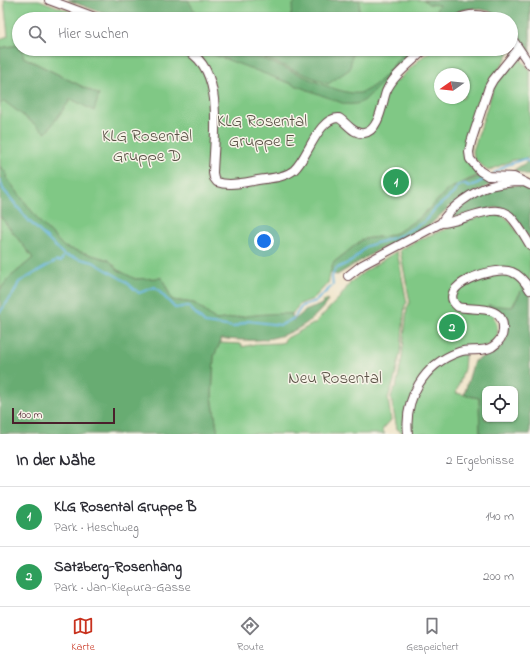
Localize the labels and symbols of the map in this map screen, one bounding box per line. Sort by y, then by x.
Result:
north arrow [434,68,470,104]
park label: KLG Rosental Gruppe E [217,109,307,154]
park label: KLG Rosental Gruppe D [102,124,192,169]
pin: 1 [383,167,409,197]
your location [254,231,274,251]
pin: 2 [439,312,465,342]
park label: Neu Rosental [288,366,382,391]
scale bar [12,406,115,425]

